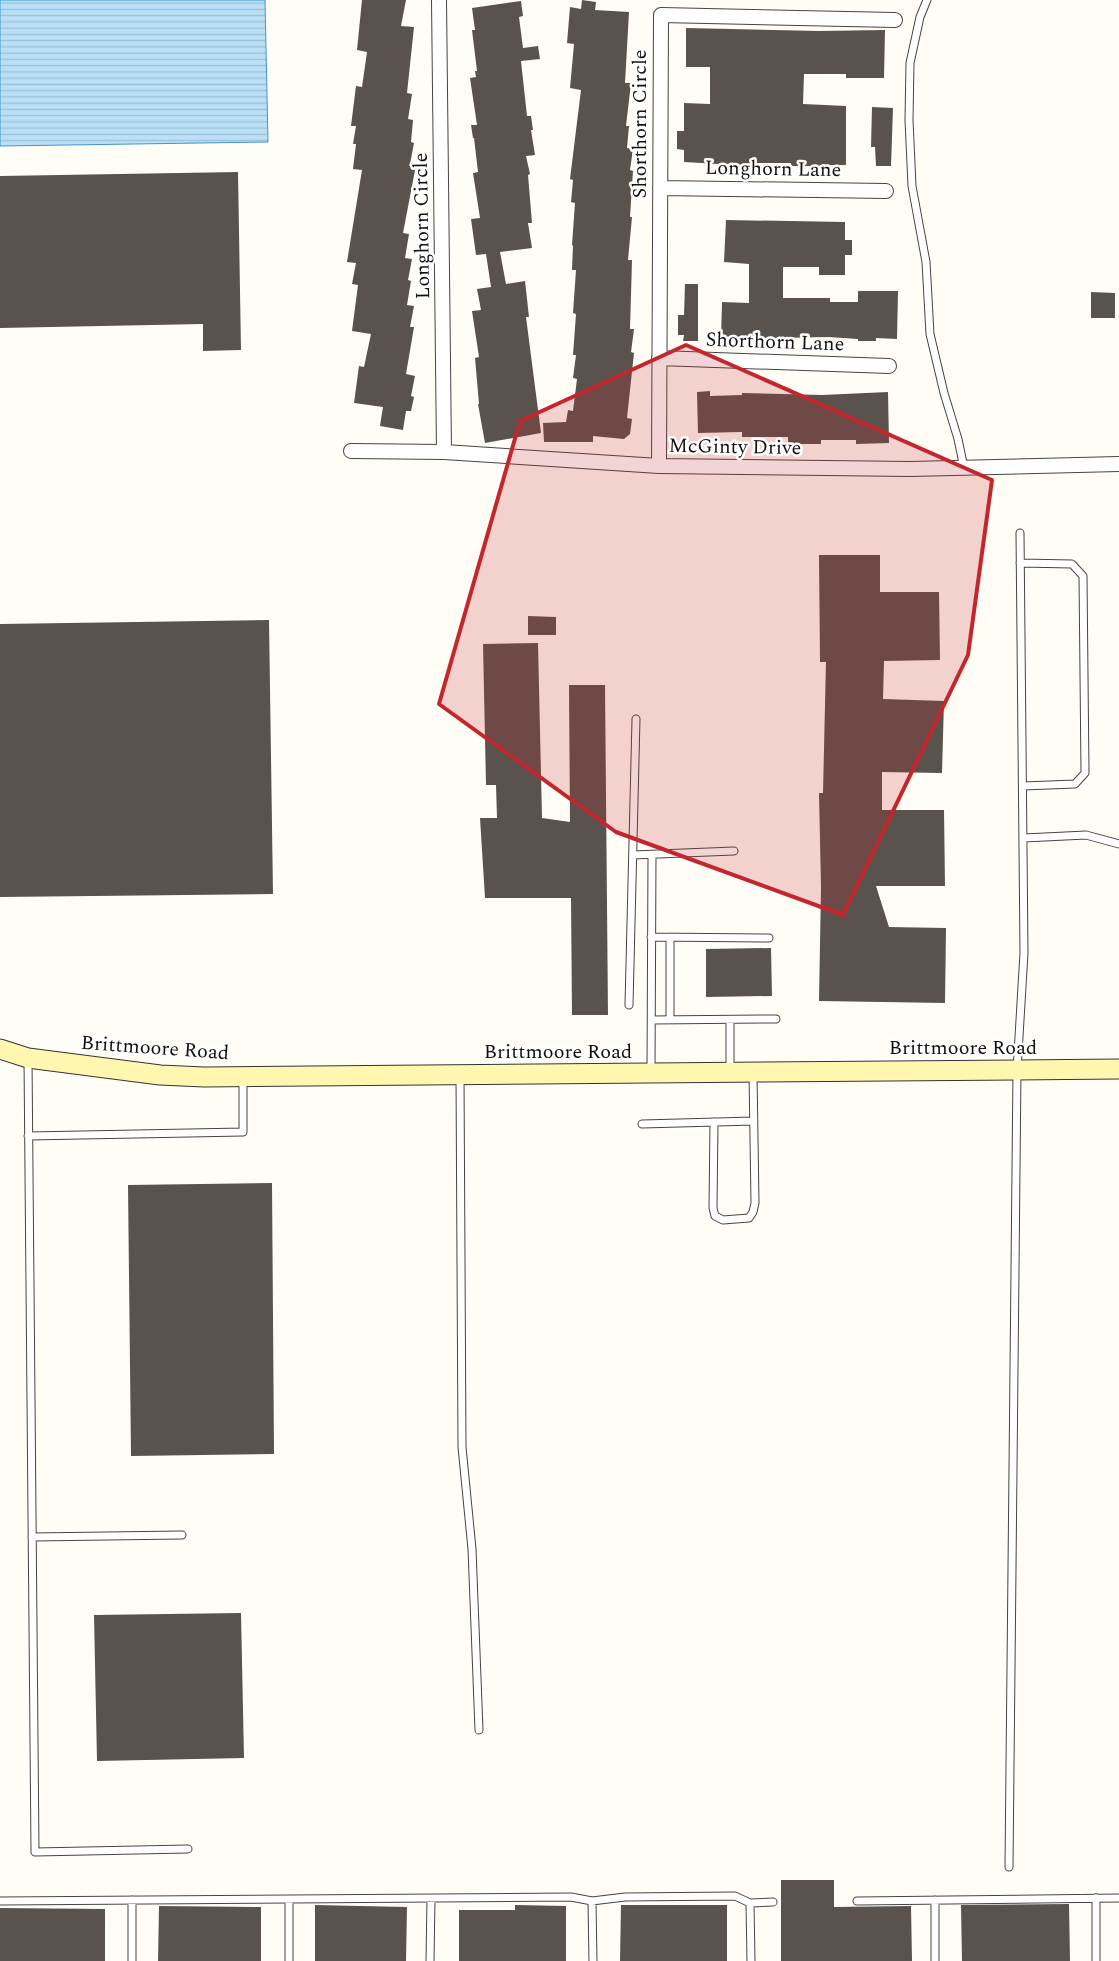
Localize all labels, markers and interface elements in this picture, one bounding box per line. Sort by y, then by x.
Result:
street label: Shorthorn Circle [625,50,655,198]
street label: Longhorn Circle [406,152,438,300]
street label: Longhorn Lane [705,153,841,185]
street label: Shorthorn Lane [705,325,845,359]
street label: McGinty Drive [668,431,802,463]
street label: Brittmoore Road [80,1028,230,1068]
street label: Brittmoore Road [889,1033,1037,1063]
street label: Brittmoore Road [484,1037,632,1067]

